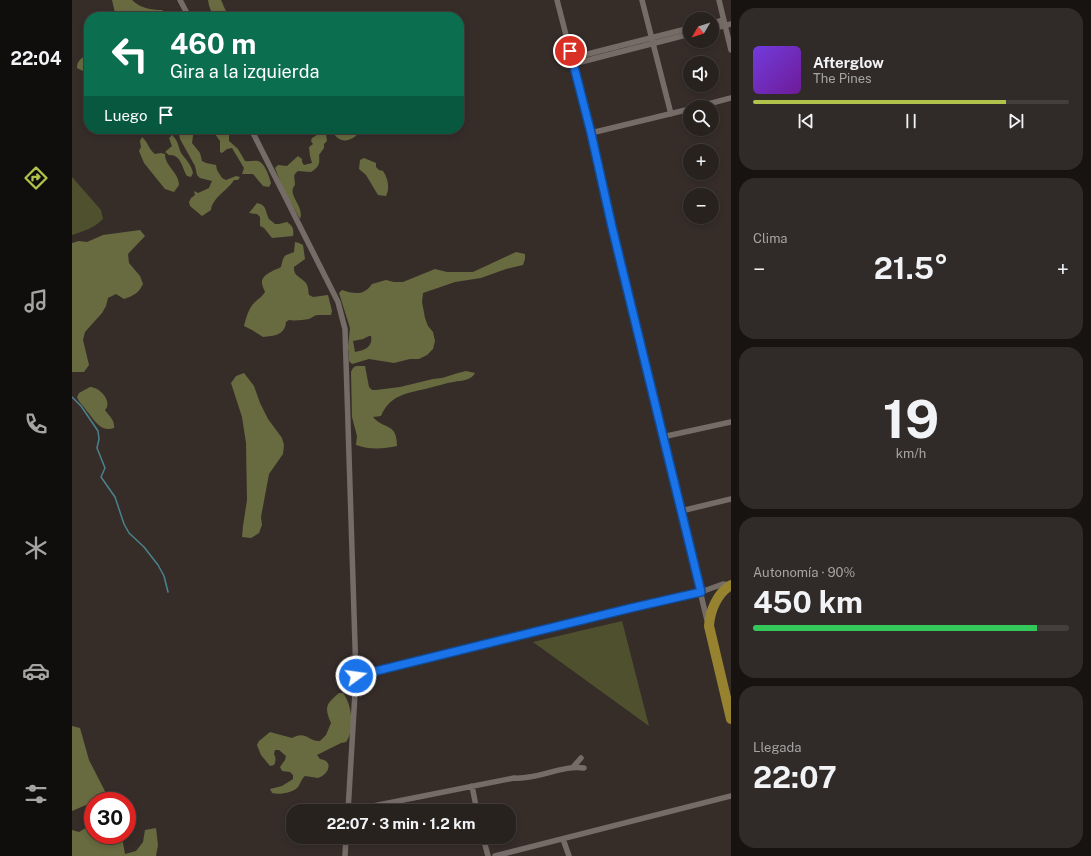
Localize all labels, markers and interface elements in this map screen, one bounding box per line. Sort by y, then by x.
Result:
north arrow [683,12,719,48]
map controls [683,12,719,224]
text: 460 m [170,27,256,60]
icon: left [104,28,156,80]
pin [553,34,587,68]
icon: arrive [559,40,581,62]
text: 22:04 [10,48,62,69]
text: Afterglow [813,54,884,71]
button: sound [683,56,719,92]
text: Gira a la izquierda [170,61,319,82]
text: The Pines [813,71,872,86]
button: search [683,100,719,136]
icon: arrive [155,104,177,126]
text: Luego [104,107,147,124]
icon: previous [795,110,817,132]
icon: pause [900,110,922,132]
icon: next [1005,110,1027,132]
button: + [683,144,719,180]
icon: directions [22,164,50,192]
button: − [683,188,719,224]
text: Clima [753,231,788,246]
text: 21.5° [874,250,948,286]
text: − [753,256,765,282]
text: + [1057,256,1069,282]
icon: music [22,287,50,315]
text: 19 [883,389,939,450]
icon: phone [22,410,50,438]
text: km/h [896,446,926,461]
icon: climate [22,534,50,562]
text: Autonomía · 90% [753,565,855,580]
text: 450 km [753,584,863,620]
position arrow [335,655,377,697]
icon: car [22,657,50,685]
text: Llegada [753,740,801,755]
text: 22:07 [753,759,837,795]
icon: filters [22,780,50,808]
speed limit sign: 30 [84,792,136,844]
text: 22:07 · 3 min · 1.2 km [327,815,475,832]

